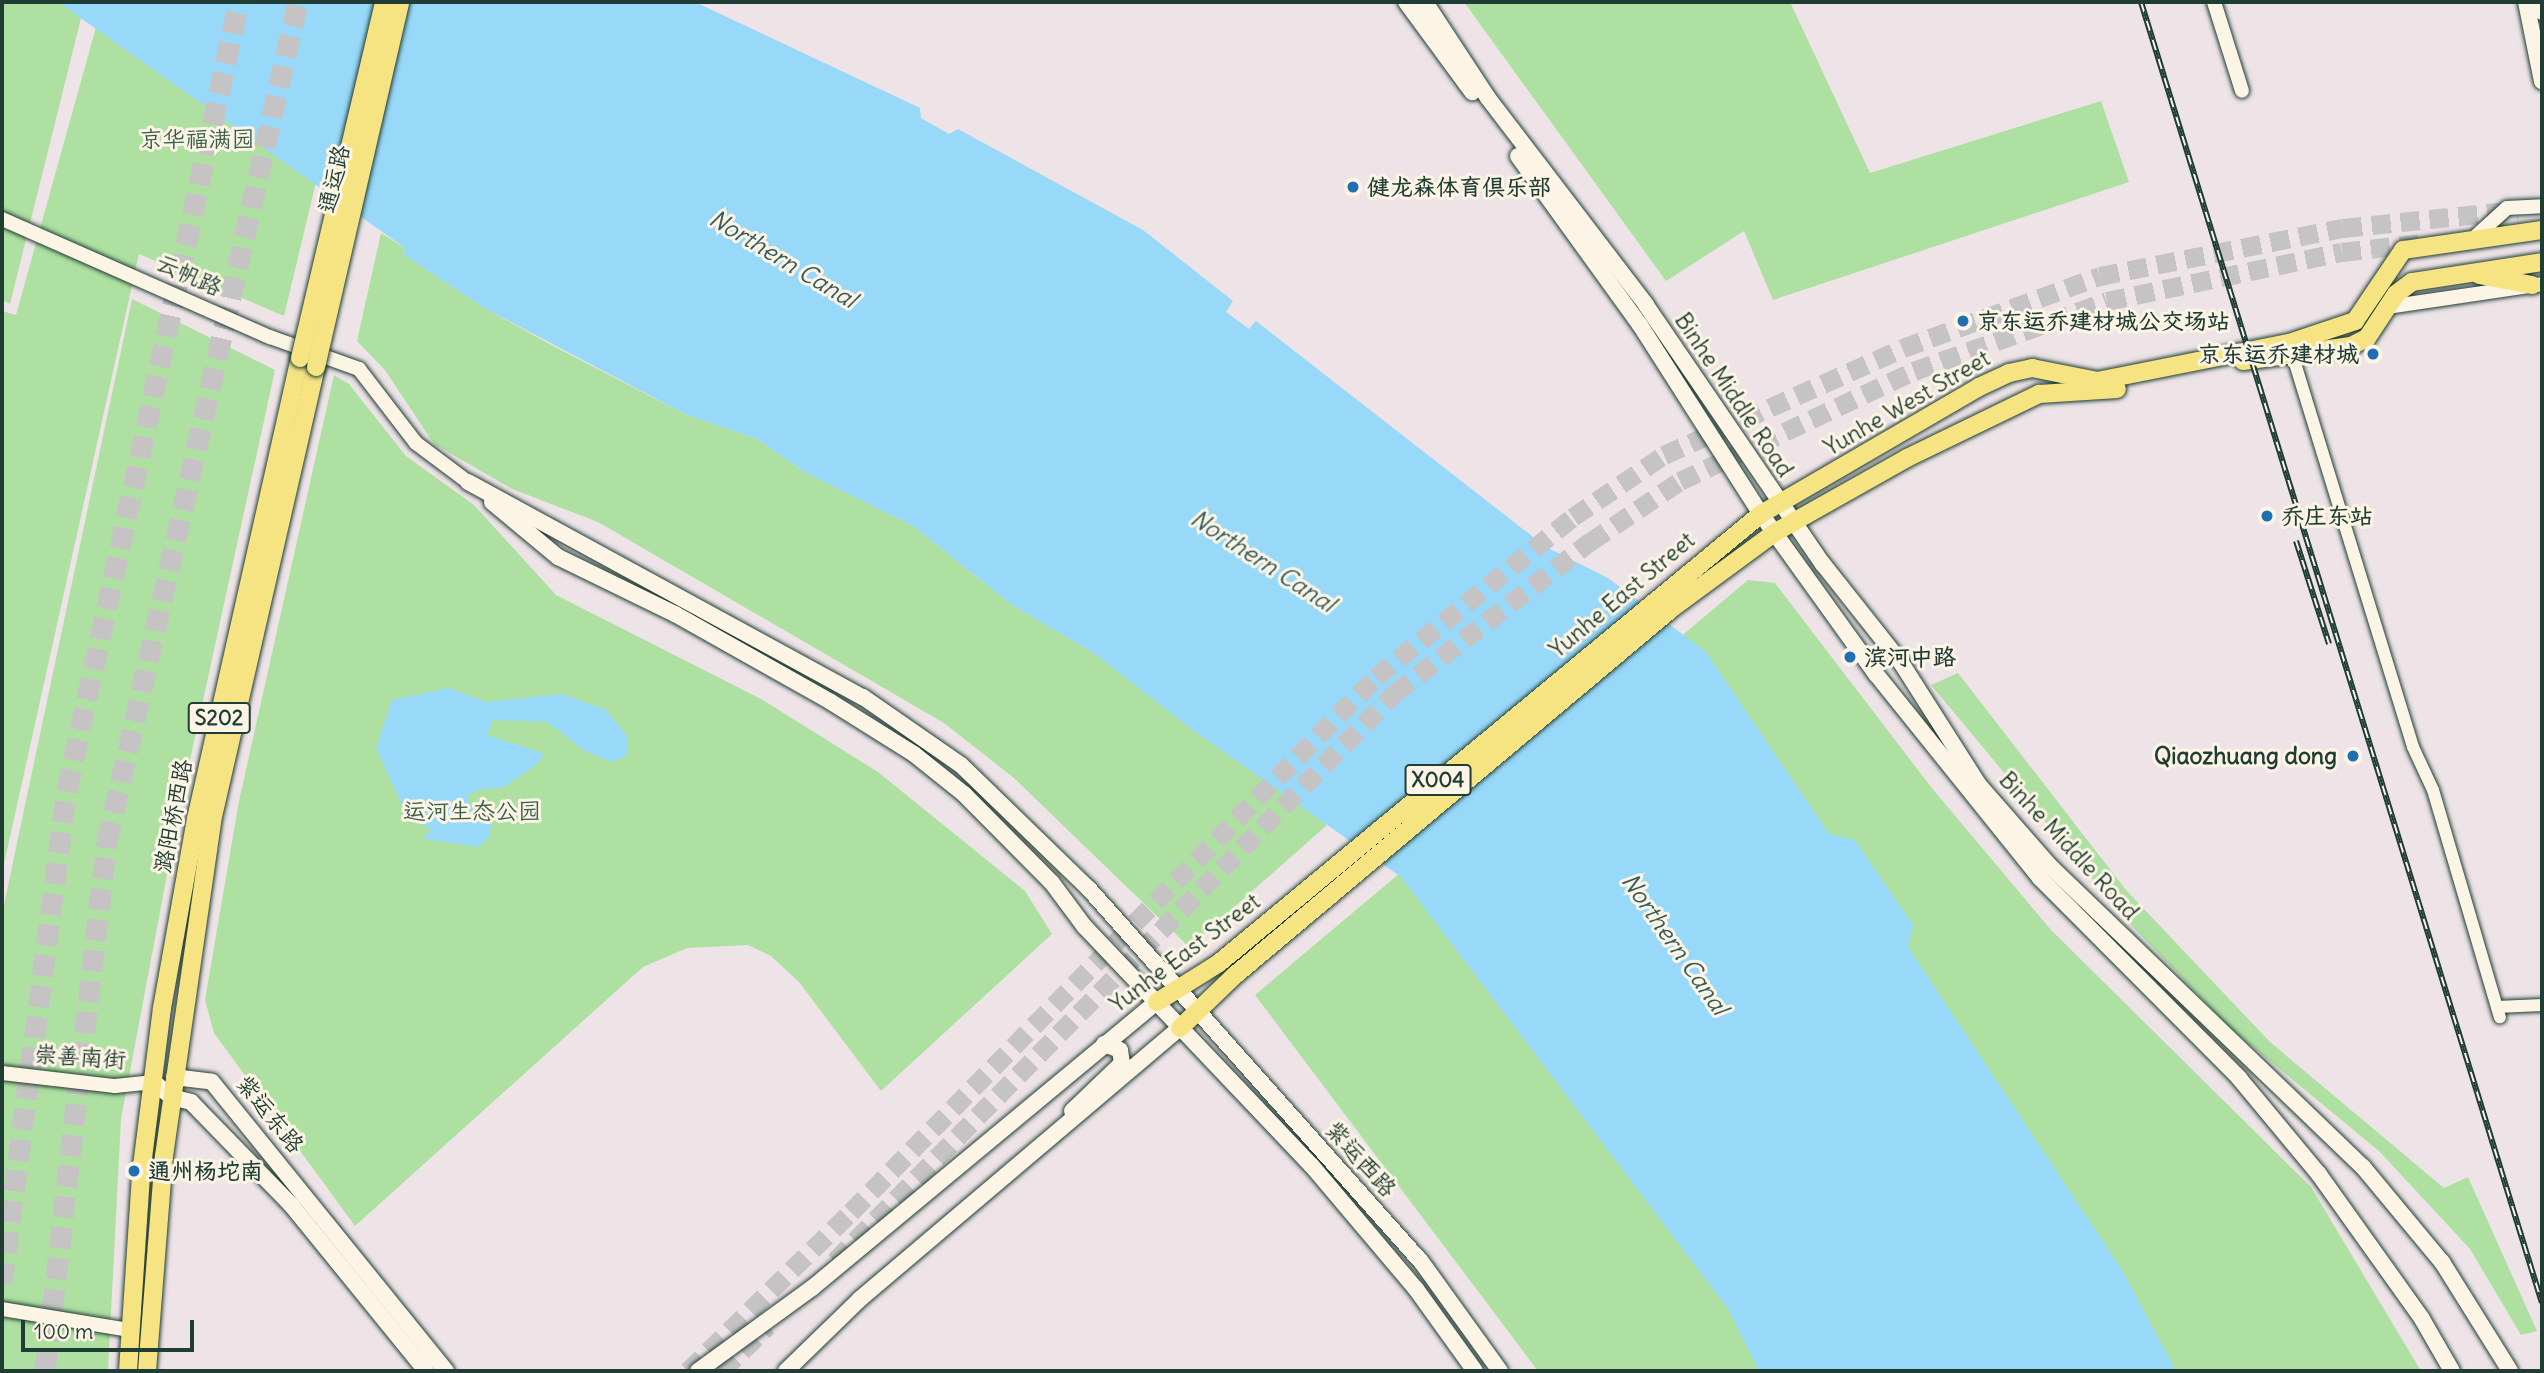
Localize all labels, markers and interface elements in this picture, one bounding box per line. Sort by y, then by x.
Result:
park label: 京华福满园 [140,125,254,153]
street label: 通运路 [313,142,355,216]
place label: 健龙森体育俱乐部 [1367,173,1551,201]
marker: 健龙森体育俱乐部 [1345,179,1361,195]
water label: Northern Canal [704,204,862,314]
street label: 云帆路 [152,248,226,302]
place label: 京东运乔建材城公交场站 [1977,307,2230,335]
street label: Binhe Middle Road [1669,308,1799,482]
marker: 京东运乔建材城公交场站 [1955,313,1971,329]
place label: 京东运乔建材城 [2198,340,2359,368]
street label: Yunhe West Street [1819,344,1995,462]
marker: 京东运乔建材城 [2365,346,2381,362]
place label: 乔庄东站 [2281,502,2373,530]
water label: Northern Canal [1185,504,1341,618]
marker: 乔庄东站 [2259,508,2275,524]
street label: Yunhe East Street [1544,526,1700,664]
place label: 滨河中路 [1864,643,1956,671]
marker: 滨河中路 [1842,649,1858,665]
road number: S202 [188,700,250,736]
place label: Qiaozhuang dong [2154,742,2337,770]
marker: Qiaozhuang dong [2343,746,2363,766]
street label: 潞阳桥西路 [148,757,198,875]
road number: X004 [1403,762,1473,798]
street label: Binhe Middle Road [1993,766,2145,926]
park label: 运河生态公园 [403,797,541,825]
water label: Northern Canal [1616,868,1734,1020]
street label: Yunhe East Street [1105,888,1265,1018]
street label: 崇善南街 [33,1040,127,1074]
street label: 紫运东路 [230,1070,310,1158]
street label: 紫运西路 [1320,1116,1402,1202]
place label: 通州杨坨南 [148,1157,263,1185]
marker: 通州杨坨南 [126,1163,142,1179]
scale bar [24,1306,198,1350]
text: 100 m [34,1318,93,1345]

